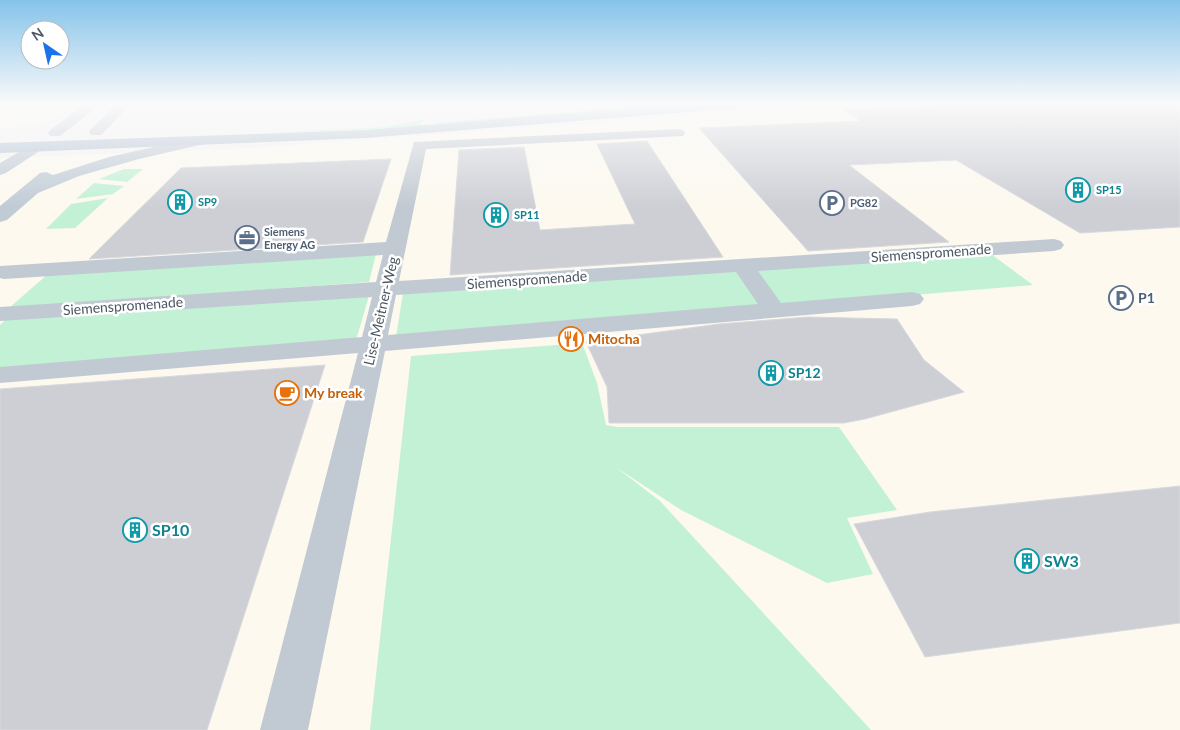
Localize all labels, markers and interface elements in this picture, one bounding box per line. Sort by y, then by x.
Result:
north arrow [20,20,70,70]
text: N [28,24,47,44]
building icon: SP15 [1065,177,1091,203]
place label: SP15 [1096,183,1122,196]
building icon: SP9 [167,189,193,215]
parking icon: PG82 [819,190,845,216]
place label: SP9 [198,195,217,208]
place label: PG82 [850,196,878,209]
building icon: SP11 [483,202,509,228]
place label: SP11 [514,208,540,221]
office icon: Siemens Energy AG [234,225,260,251]
place label: Siemens Energy AG [264,225,315,251]
street label: Siemenspromenade [870,240,992,265]
street label: Lise-Meitner-Weg [360,255,401,367]
street label: Siemenspromenade [466,267,588,292]
parking icon: P1 [1108,285,1134,311]
place label: P1 [1138,289,1155,306]
street label: Siemenspromenade [62,293,184,318]
restaurant icon: Mitocha [558,326,584,352]
place label: Mitocha [588,330,640,347]
building icon: SP12 [758,360,784,386]
place label: SP12 [788,364,821,381]
cafe icon: My break [274,380,300,406]
place label: My break [304,384,363,401]
building icon: SP10 [122,517,148,543]
place label: SP10 [152,520,189,539]
building icon: SW3 [1014,548,1040,574]
place label: SW3 [1044,551,1079,570]

